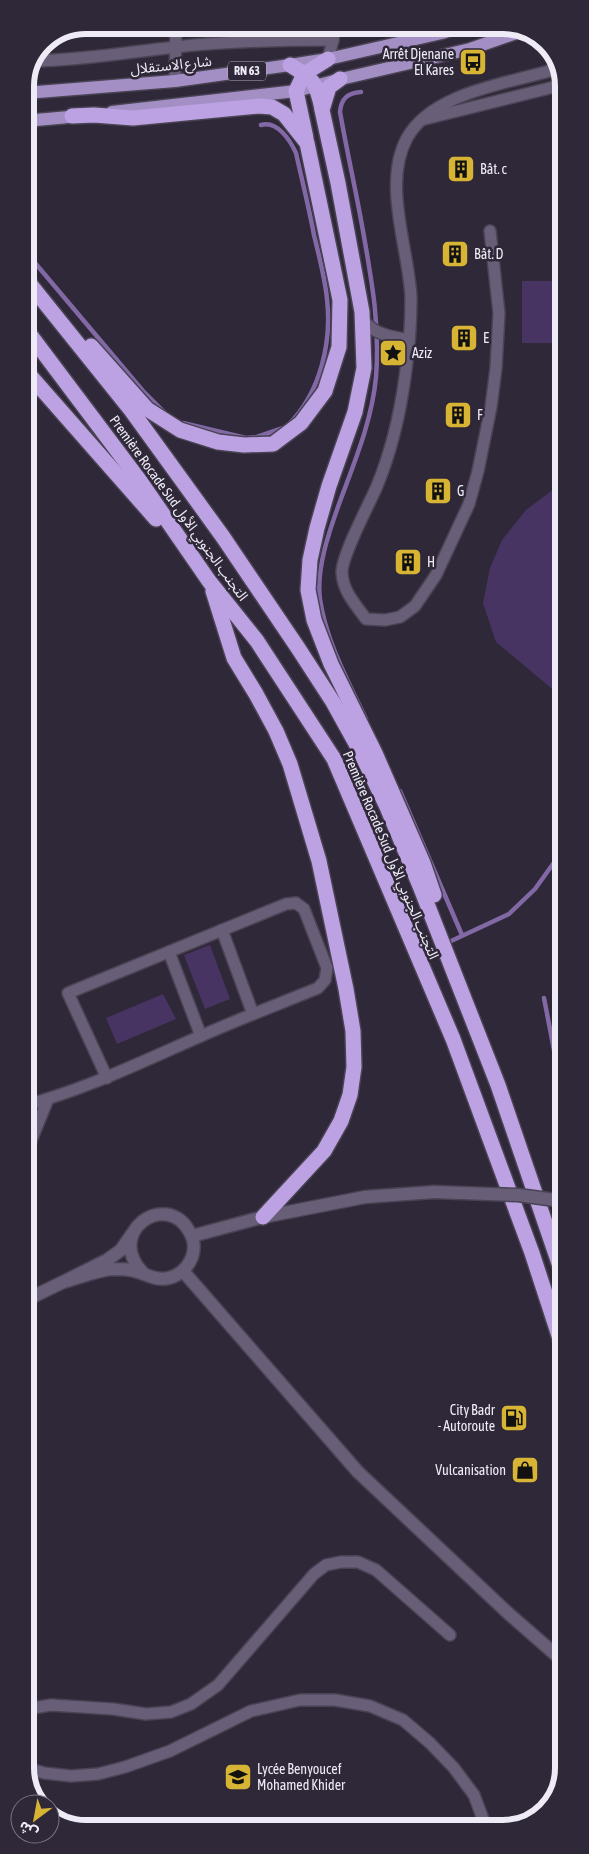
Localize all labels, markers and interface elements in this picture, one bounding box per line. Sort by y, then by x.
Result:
place label: Arrêt Djenane El Kares [383,46,454,78]
bus stop icon: Arrêt Djenane El Kares [458,47,488,77]
street label: شارع الاستقلال [129,53,213,80]
road number: RN 63 [228,61,266,80]
building icon: Bât. c [446,154,476,184]
place label: Bât. c [480,161,508,177]
building icon: Bât. D [440,239,470,269]
place label: Bât. D [474,246,504,262]
building icon: E [449,323,479,353]
place label: E [483,330,489,346]
place icon: Aziz [378,338,408,368]
place label: Aziz [412,345,432,361]
building icon: F [443,400,473,430]
place label: F [477,407,483,423]
street label: Première Rocade Sud التجنب الجنوبي الأول [104,412,252,605]
building icon: G [423,476,453,506]
place label: G [457,483,464,499]
building icon: H [393,547,423,577]
place label: H [427,554,435,570]
street label: Première Rocade Sud التجنب الجنوبي الأول [337,748,442,963]
place label: City Badr - Autoroute [438,1402,496,1434]
fuel station icon: City Badr - Autoroute [499,1403,529,1433]
shop icon: Vulcanisation [510,1455,540,1485]
place label: Vulcanisation [435,1462,506,1478]
place label: Lycée Benyoucef Mohamed Khider [257,1761,346,1793]
school or university icon: Lycée Benyoucef Mohamed Khider [223,1762,253,1792]
north arrow [10,1794,60,1844]
text: ش [16,1818,40,1842]

